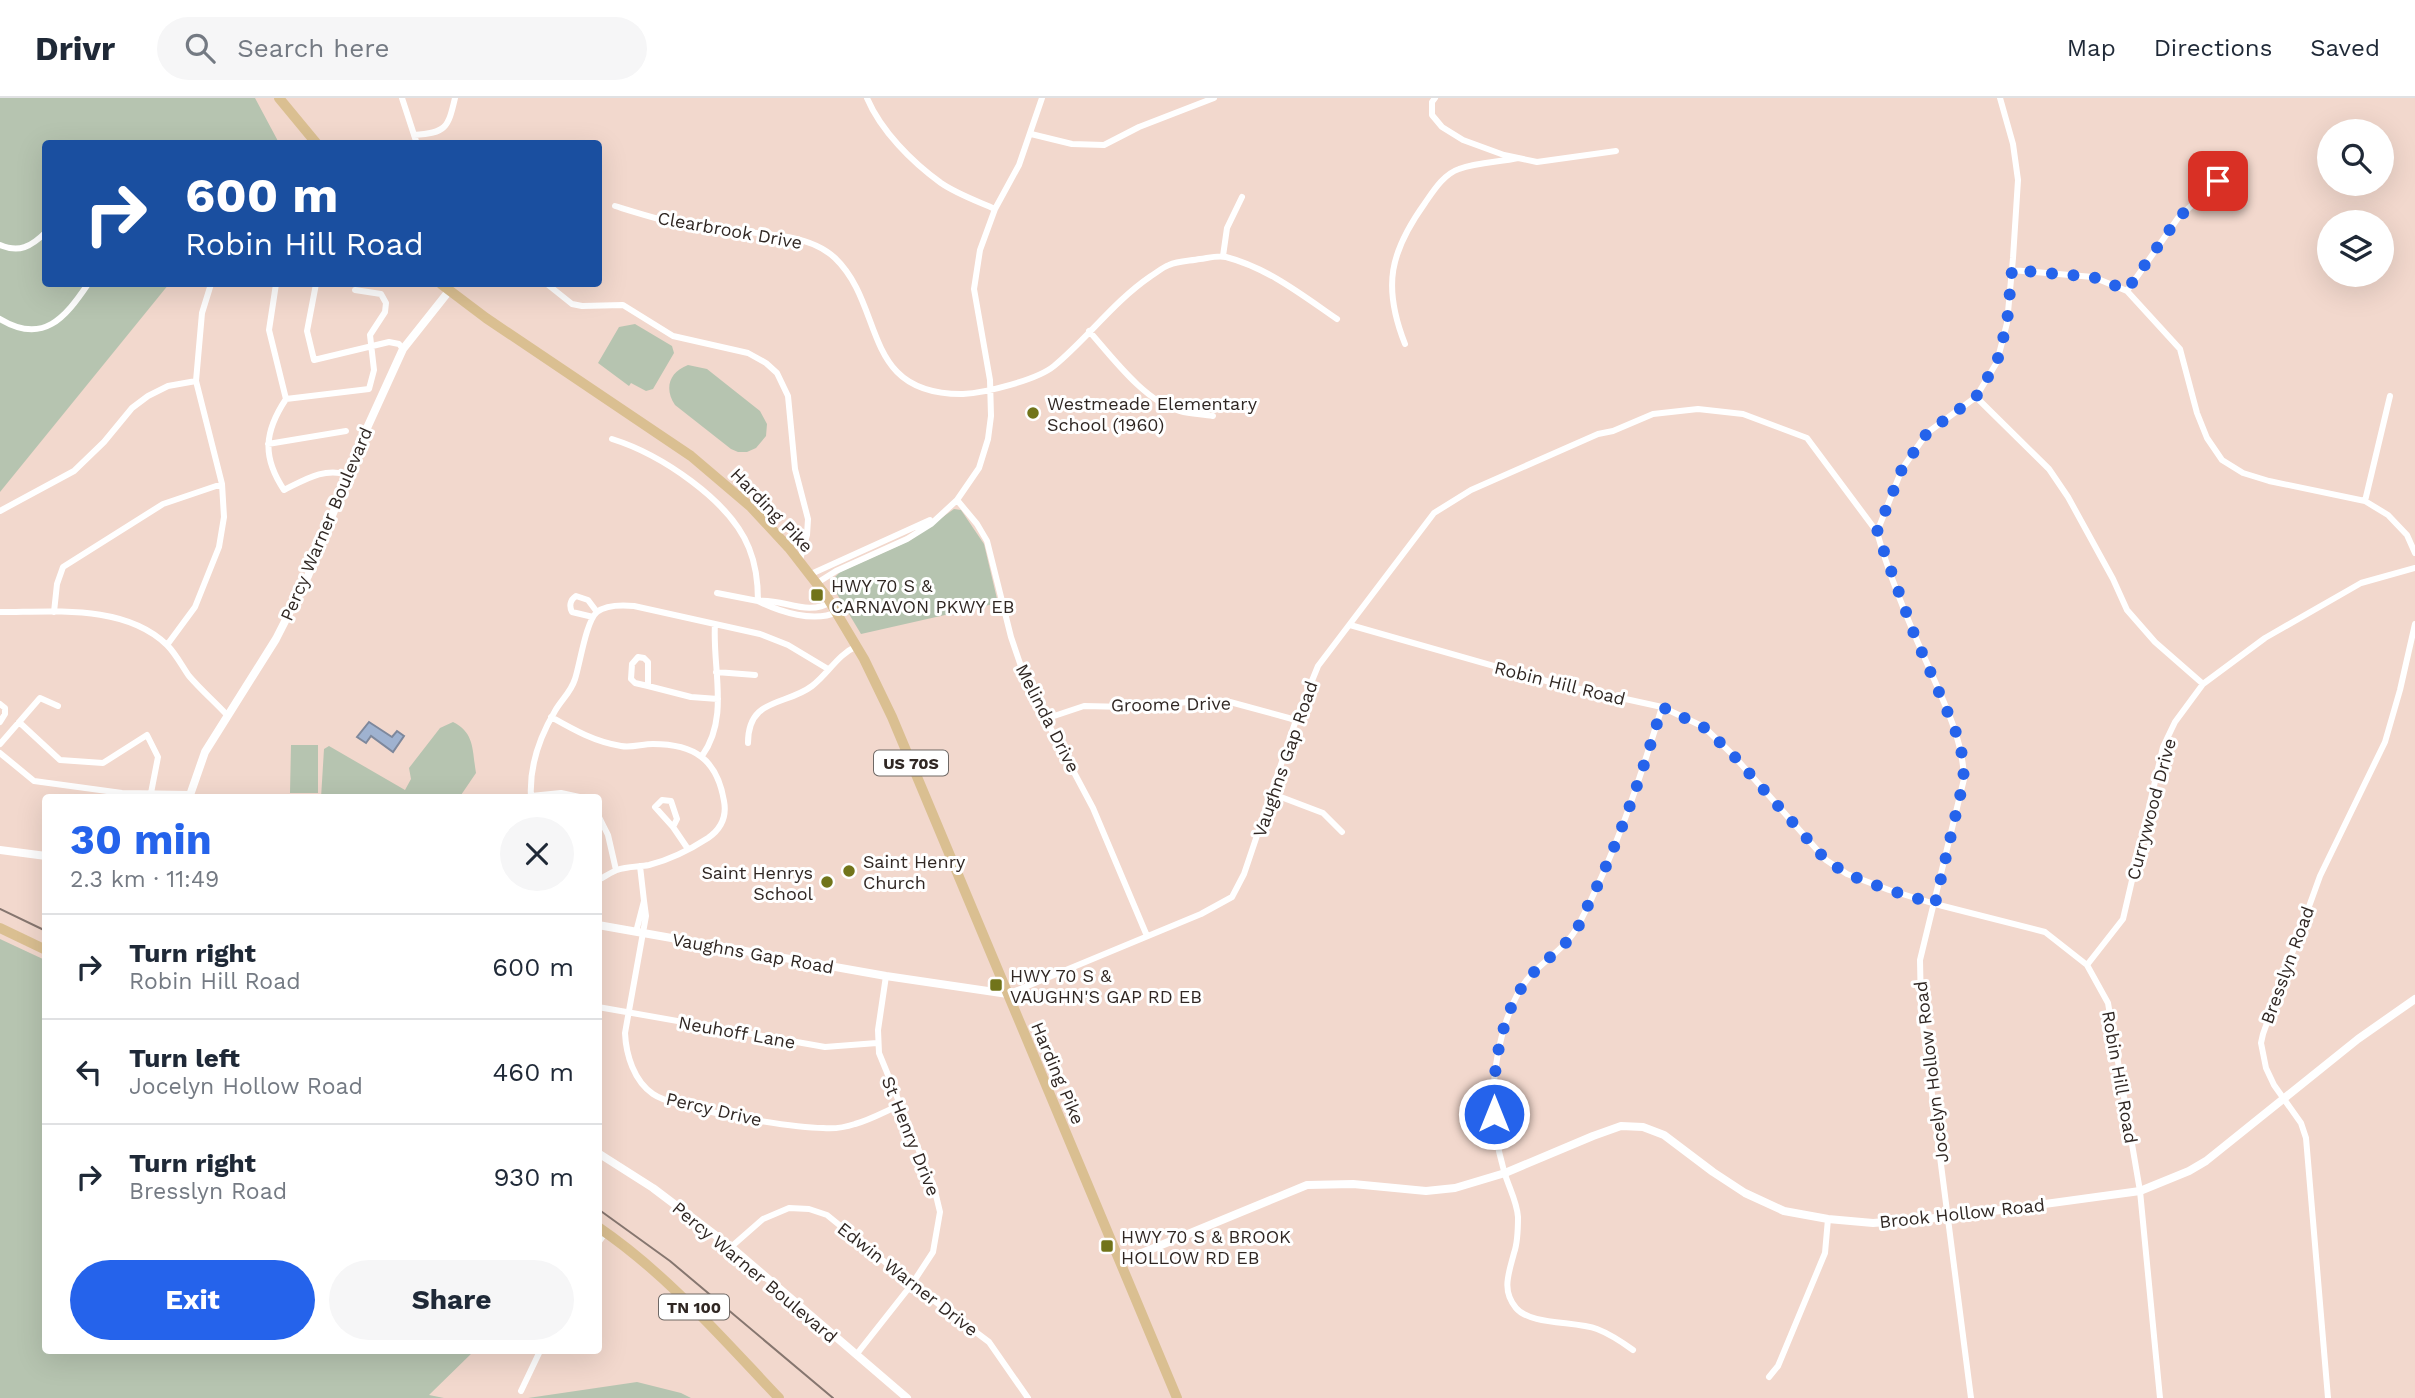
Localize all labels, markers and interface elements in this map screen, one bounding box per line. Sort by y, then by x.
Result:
search box [157,17,647,80]
text: Drivr [35,29,115,68]
icon: search [181,29,219,67]
text: Search here [237,33,390,63]
text: Map [2067,34,2116,62]
text: Directions [2154,34,2272,62]
text: Saved [2310,34,2380,62]
map controls [2317,119,2394,287]
button: search [2317,119,2394,196]
pin [2188,151,2248,211]
icon: arrive [2199,162,2237,200]
text: 600 m [185,166,338,224]
icon: right [70,168,161,259]
street label: Clearbrook Drive [656,207,804,253]
button: layers [2317,210,2394,287]
text: Robin Hill Road [185,225,424,263]
place label: Westmeade Elementary School (1960) [1047,393,1258,435]
marker: Westmeade Elementary School (1960) [1025,405,1041,421]
street label: Percy Warner Boulevard [276,424,376,624]
street label: Harding Pike [726,463,818,557]
place label: HWY 70 S & CARNAVON PKWY EB [831,575,1014,617]
marker: HWY 70 S & CARNAVON PKWY EB [809,587,825,603]
street label: Robin Hill Road [1492,657,1628,709]
street label: Melinda Drive [1012,660,1084,776]
street label: Vaughns Gap Road [1248,678,1322,840]
street label: Groome Drive [1111,692,1231,716]
street label: Currywood Drive [2122,736,2180,882]
road number: US 70S [874,750,948,776]
text: 30 min [70,815,212,864]
button: close [500,817,574,891]
place label: Saint Henry Church [863,851,966,893]
place label: Saint Henrys School [701,862,813,904]
marker: Saint Henry Church [841,863,857,879]
text: 2.3 km · 11:49 [70,866,219,893]
marker: Saint Henrys School [819,874,835,890]
street label: Bresslyn Road [2256,903,2318,1027]
street label: Vaughns Gap Road [670,928,836,978]
text: Turn right [129,938,256,968]
icon: right [70,948,108,986]
text: 600 m [492,952,574,982]
place label: HWY 70 S & VAUGHN'S GAP RD EB [1010,965,1202,1007]
text: Robin Hill Road [129,968,301,995]
marker: HWY 70 S & VAUGHN'S GAP RD EB [988,977,1004,993]
street label: Jocelyn Hollow Road [1909,980,1953,1164]
street label: Robin Hill Road [2098,1009,2142,1145]
street label: Neuhoff Lane [677,1011,797,1053]
street label: Harding Pike [1027,1019,1089,1127]
text: Turn left [129,1043,240,1073]
icon: left [70,1053,108,1091]
text: 460 m [492,1057,574,1087]
text: Jocelyn Hollow Road [129,1073,363,1100]
street label: St Henry Drive [877,1073,945,1199]
position arrow [1457,1077,1531,1151]
street label: Percy Drive [664,1088,764,1130]
text: Turn right [129,1148,256,1178]
icon: right [70,1158,108,1196]
text: 930 m [494,1162,574,1192]
text: Bresslyn Road [129,1178,287,1205]
street label: Brook Hollow Road [1878,1194,2046,1232]
street label: Percy Warner Boulevard [668,1197,842,1347]
street label: Edwin Warner Drive [834,1218,982,1340]
place label: HWY 70 S & BROOK HOLLOW RD EB [1121,1226,1291,1268]
marker: HWY 70 S & BROOK HOLLOW RD EB [1099,1238,1115,1254]
button: Exit [70,1260,315,1340]
button: Share [329,1260,574,1340]
road number: TN 100 [659,1294,729,1320]

